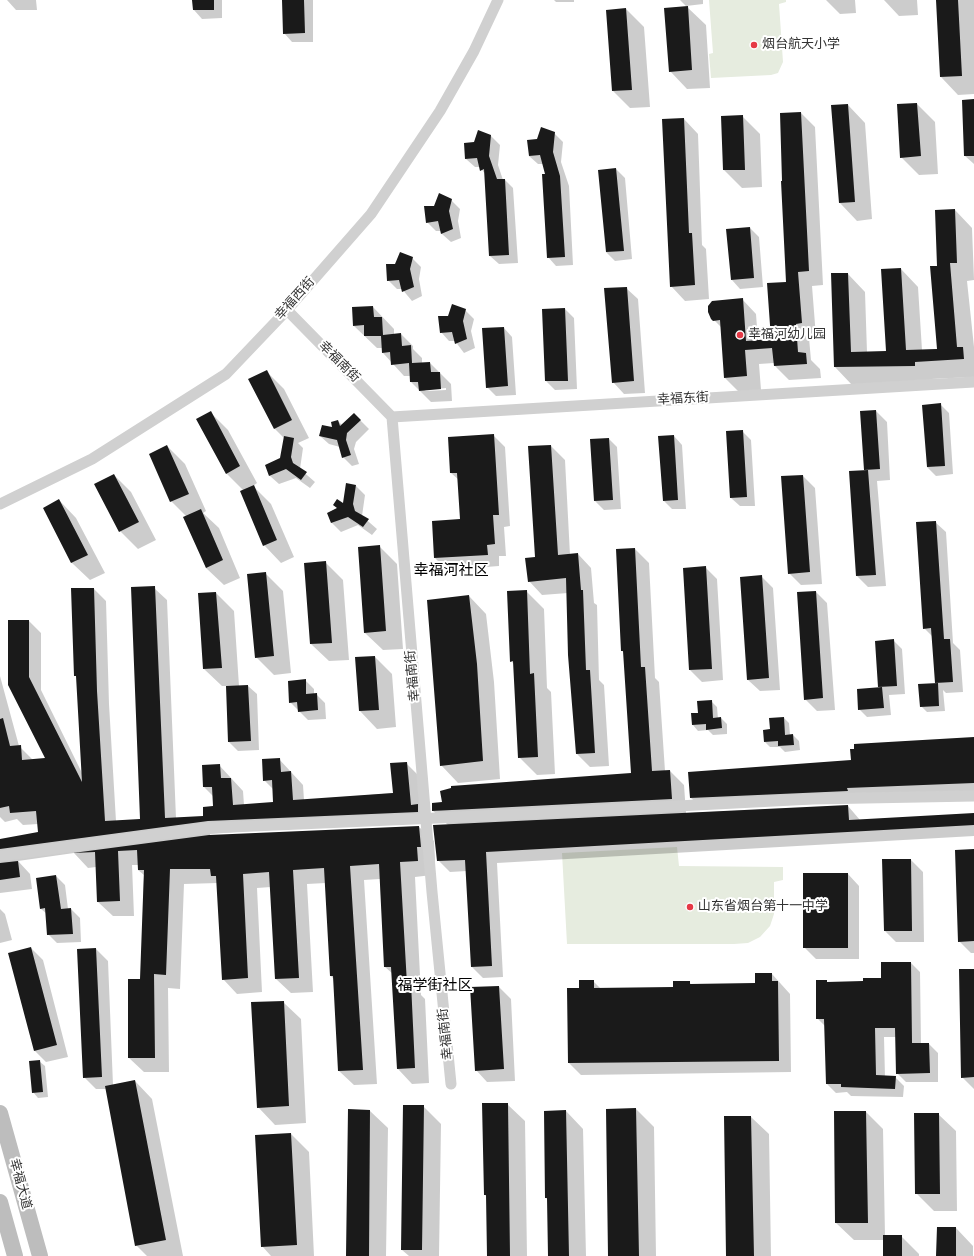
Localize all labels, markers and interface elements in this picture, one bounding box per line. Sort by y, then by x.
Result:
place label: 烟台航天小学 [762,37,840,53]
marker: 烟台航天小学 [749,40,759,50]
street label: 幸福西街 [272,274,318,324]
place label: 幸福河幼儿园 [748,327,826,343]
marker: 幸福河幼儿园 [735,330,745,340]
street label: 幸福南街 [315,338,363,386]
street label: 幸福东街 [657,390,709,408]
district label: 幸福河社区 [414,562,488,580]
street label: 幸福南街 [403,649,423,703]
place label: 山东省烟台第十一中学 [698,899,828,915]
marker: 山东省烟台第十一中学 [685,902,695,912]
district label: 福学街社区 [398,977,472,995]
street label: 幸福南街 [436,1007,456,1061]
street label: 幸福大道 [6,1157,34,1211]

